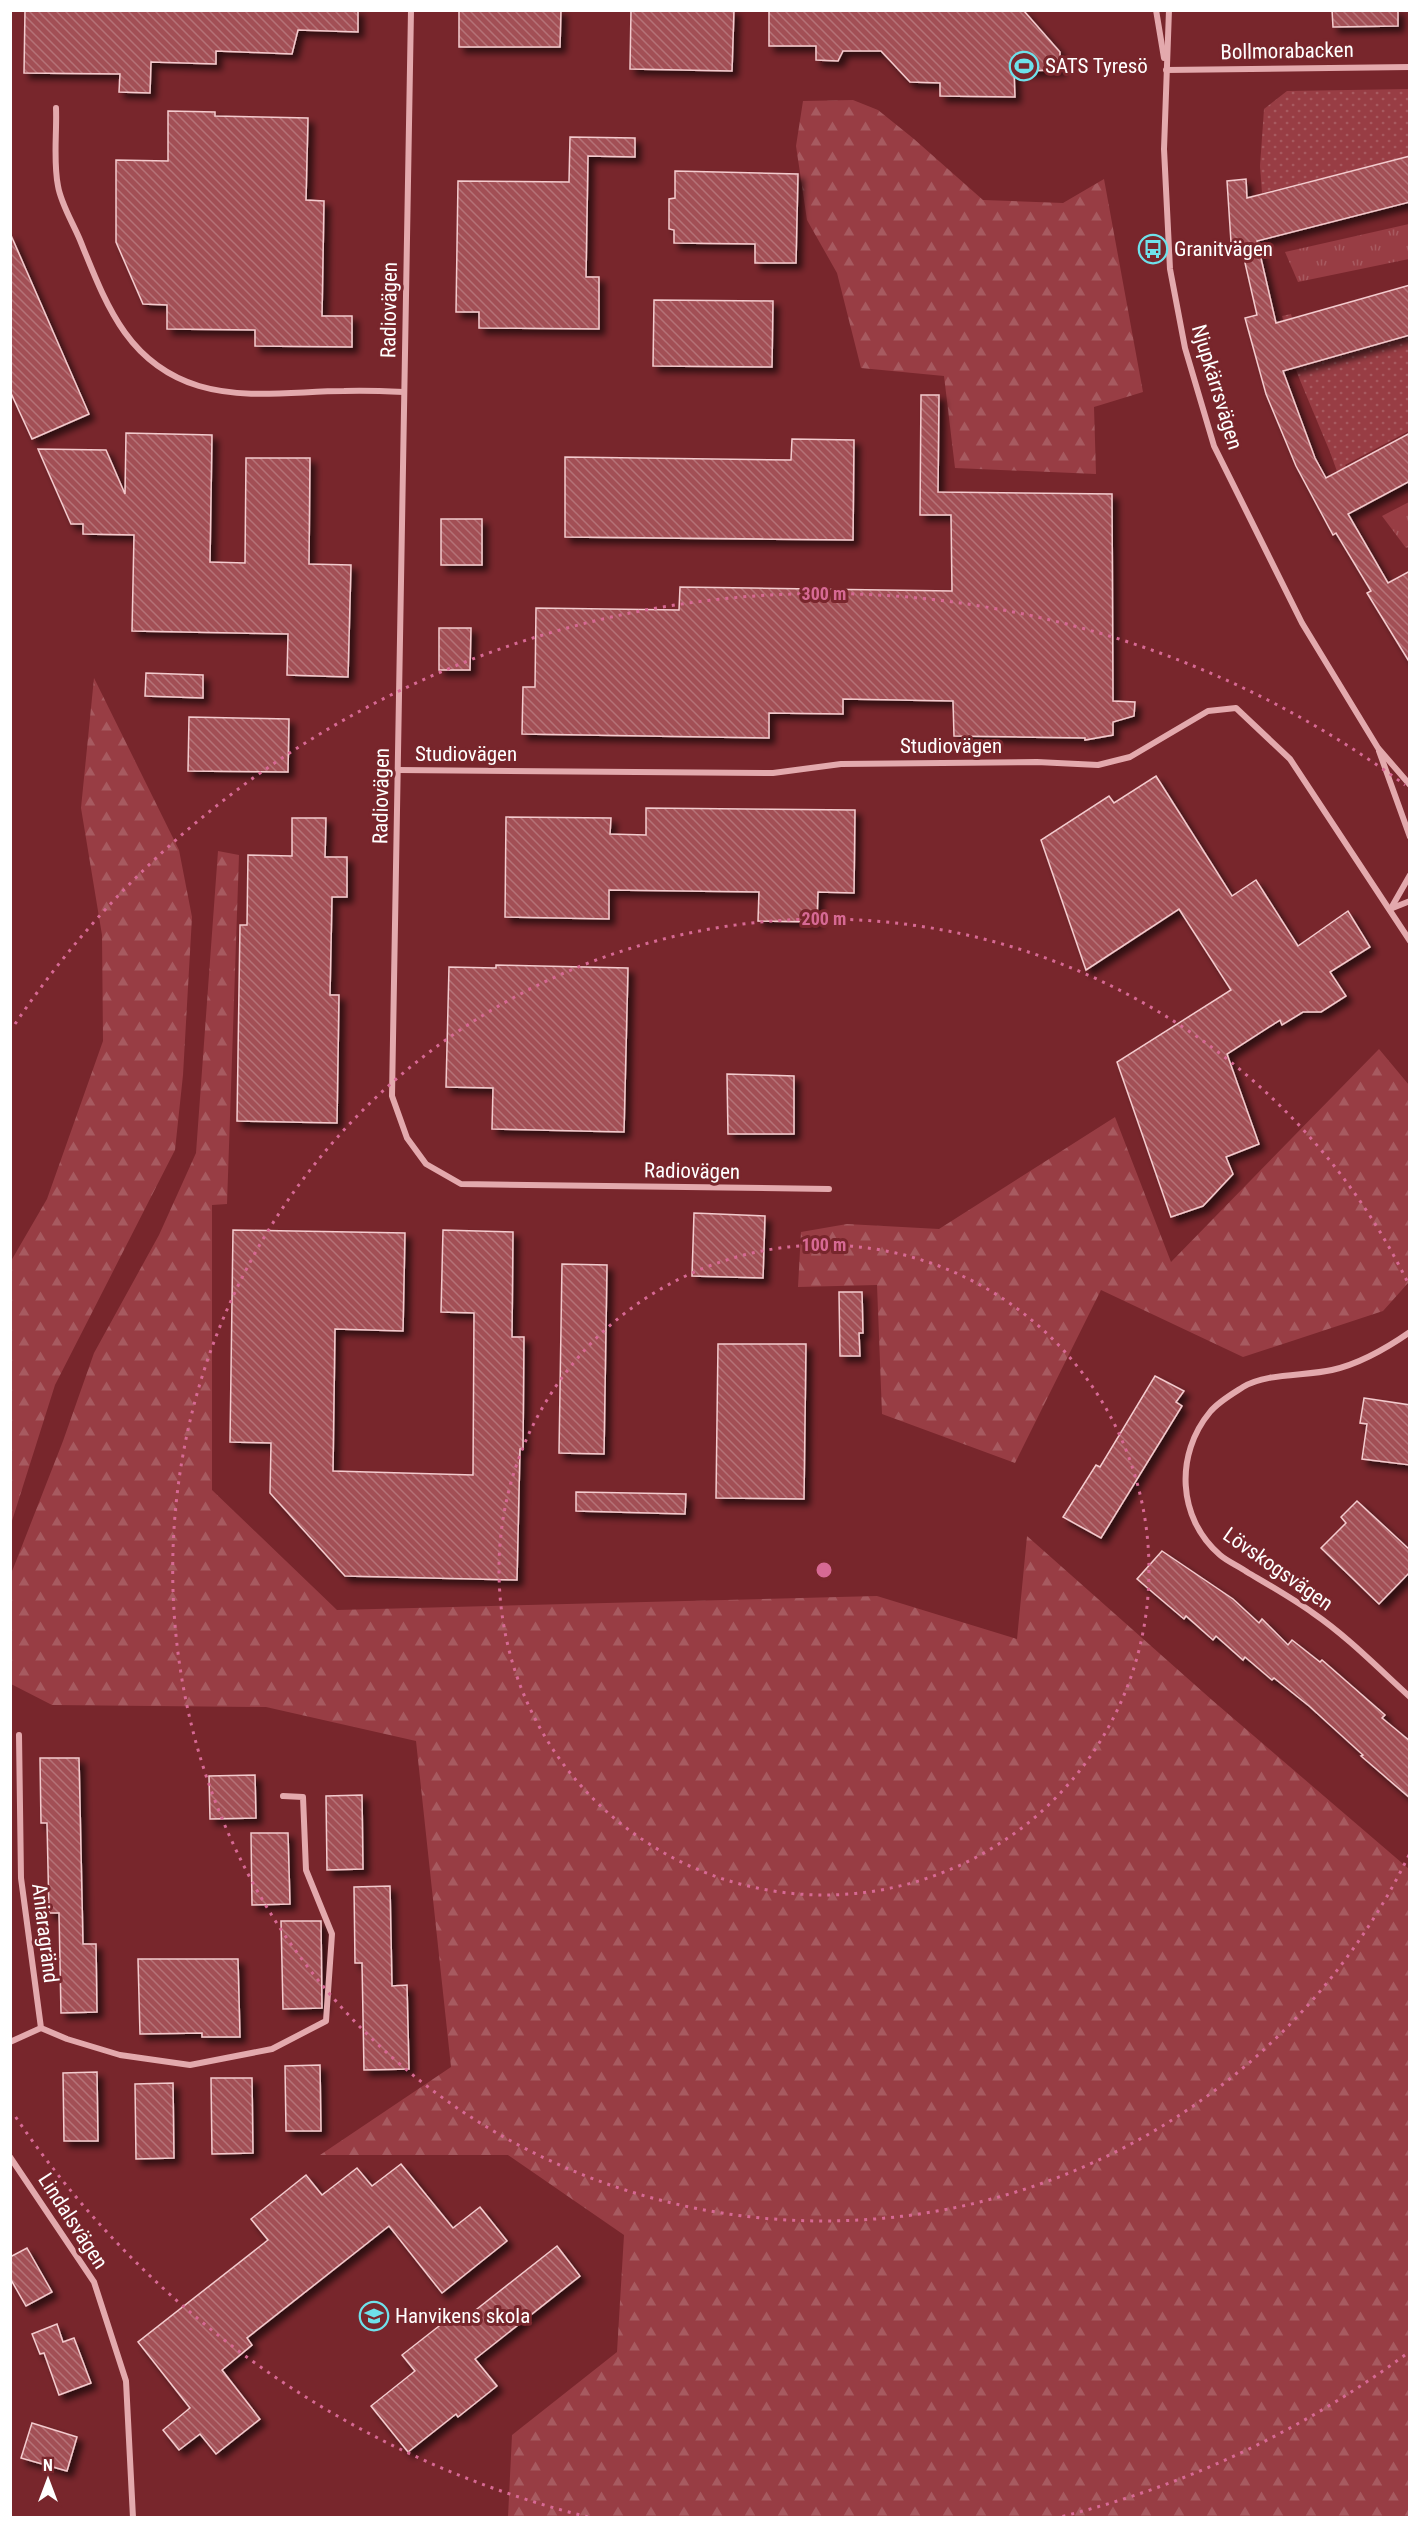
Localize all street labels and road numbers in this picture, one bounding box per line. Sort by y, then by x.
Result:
street label: Bollmorabacken [1220,38,1354,64]
street label: Radiovägen [376,262,402,358]
street label: Njupkärrsvägen [1187,322,1247,452]
street label: Studiovägen [900,734,1002,758]
street label: Studiovägen [415,742,517,766]
street label: Radiovägen [368,748,394,844]
street label: Radiovägen [644,1158,740,1184]
street label: Lövskogsvägen [1219,1522,1337,1616]
street label: Aniaragränd [27,1882,63,1984]
street label: Lindalsvägen [33,2169,113,2273]

